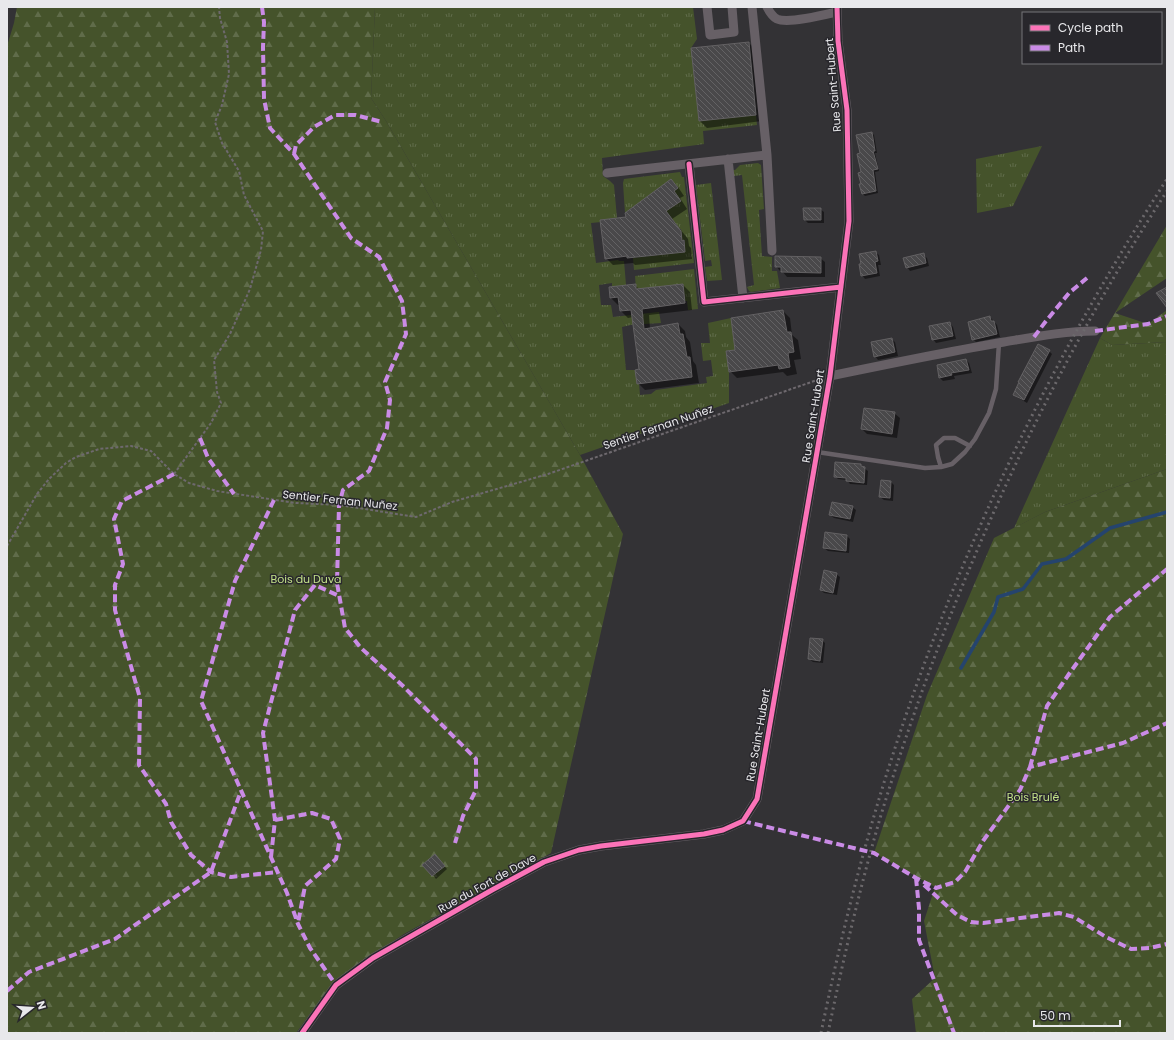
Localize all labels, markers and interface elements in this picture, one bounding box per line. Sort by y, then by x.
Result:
legend [1022,12,1162,64]
text: Cycle path [1058,19,1123,36]
street label: Rue Saint-Hubert [821,37,845,133]
text: Path [1058,39,1085,56]
street label: Rue Saint-Hubert [798,368,828,464]
street label: Sentier Fernan Nuñez [601,401,715,453]
street label: Sentier Fernan Nuñez [282,486,398,514]
park label: Bois du Duva [270,571,342,587]
street label: Rue Saint-Hubert [742,687,774,783]
park label: Bois Brulé [1007,789,1059,805]
street label: Rue du Fort de Dave [435,849,539,917]
north arrow [12,988,52,1028]
text: N [33,999,50,1011]
scale bar [1034,1002,1120,1028]
text: 50 m [1040,1007,1071,1024]

